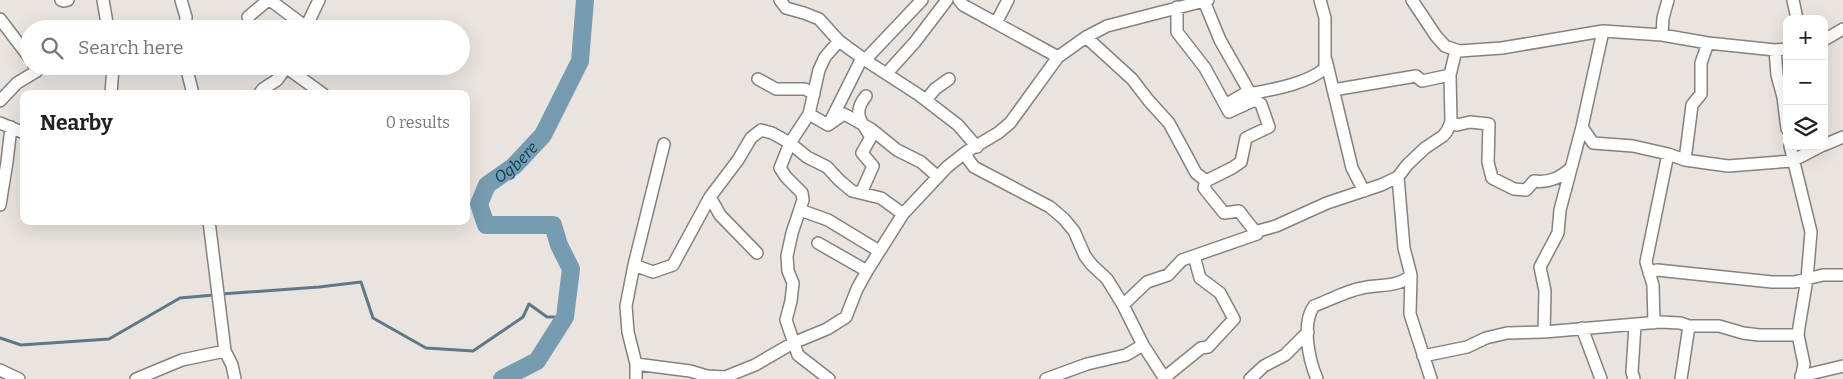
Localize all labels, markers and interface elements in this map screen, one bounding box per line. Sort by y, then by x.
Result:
map controls [1783,15,1828,150]
button: + [1783,15,1828,60]
search box [20,20,470,75]
icon: search [38,34,66,62]
text: Search here [78,36,183,59]
button: − [1783,60,1828,105]
button: layers [1783,105,1828,150]
text: Nearby [40,110,113,136]
text: 0 results [386,113,450,132]
water label: Ogbere [490,138,542,187]

